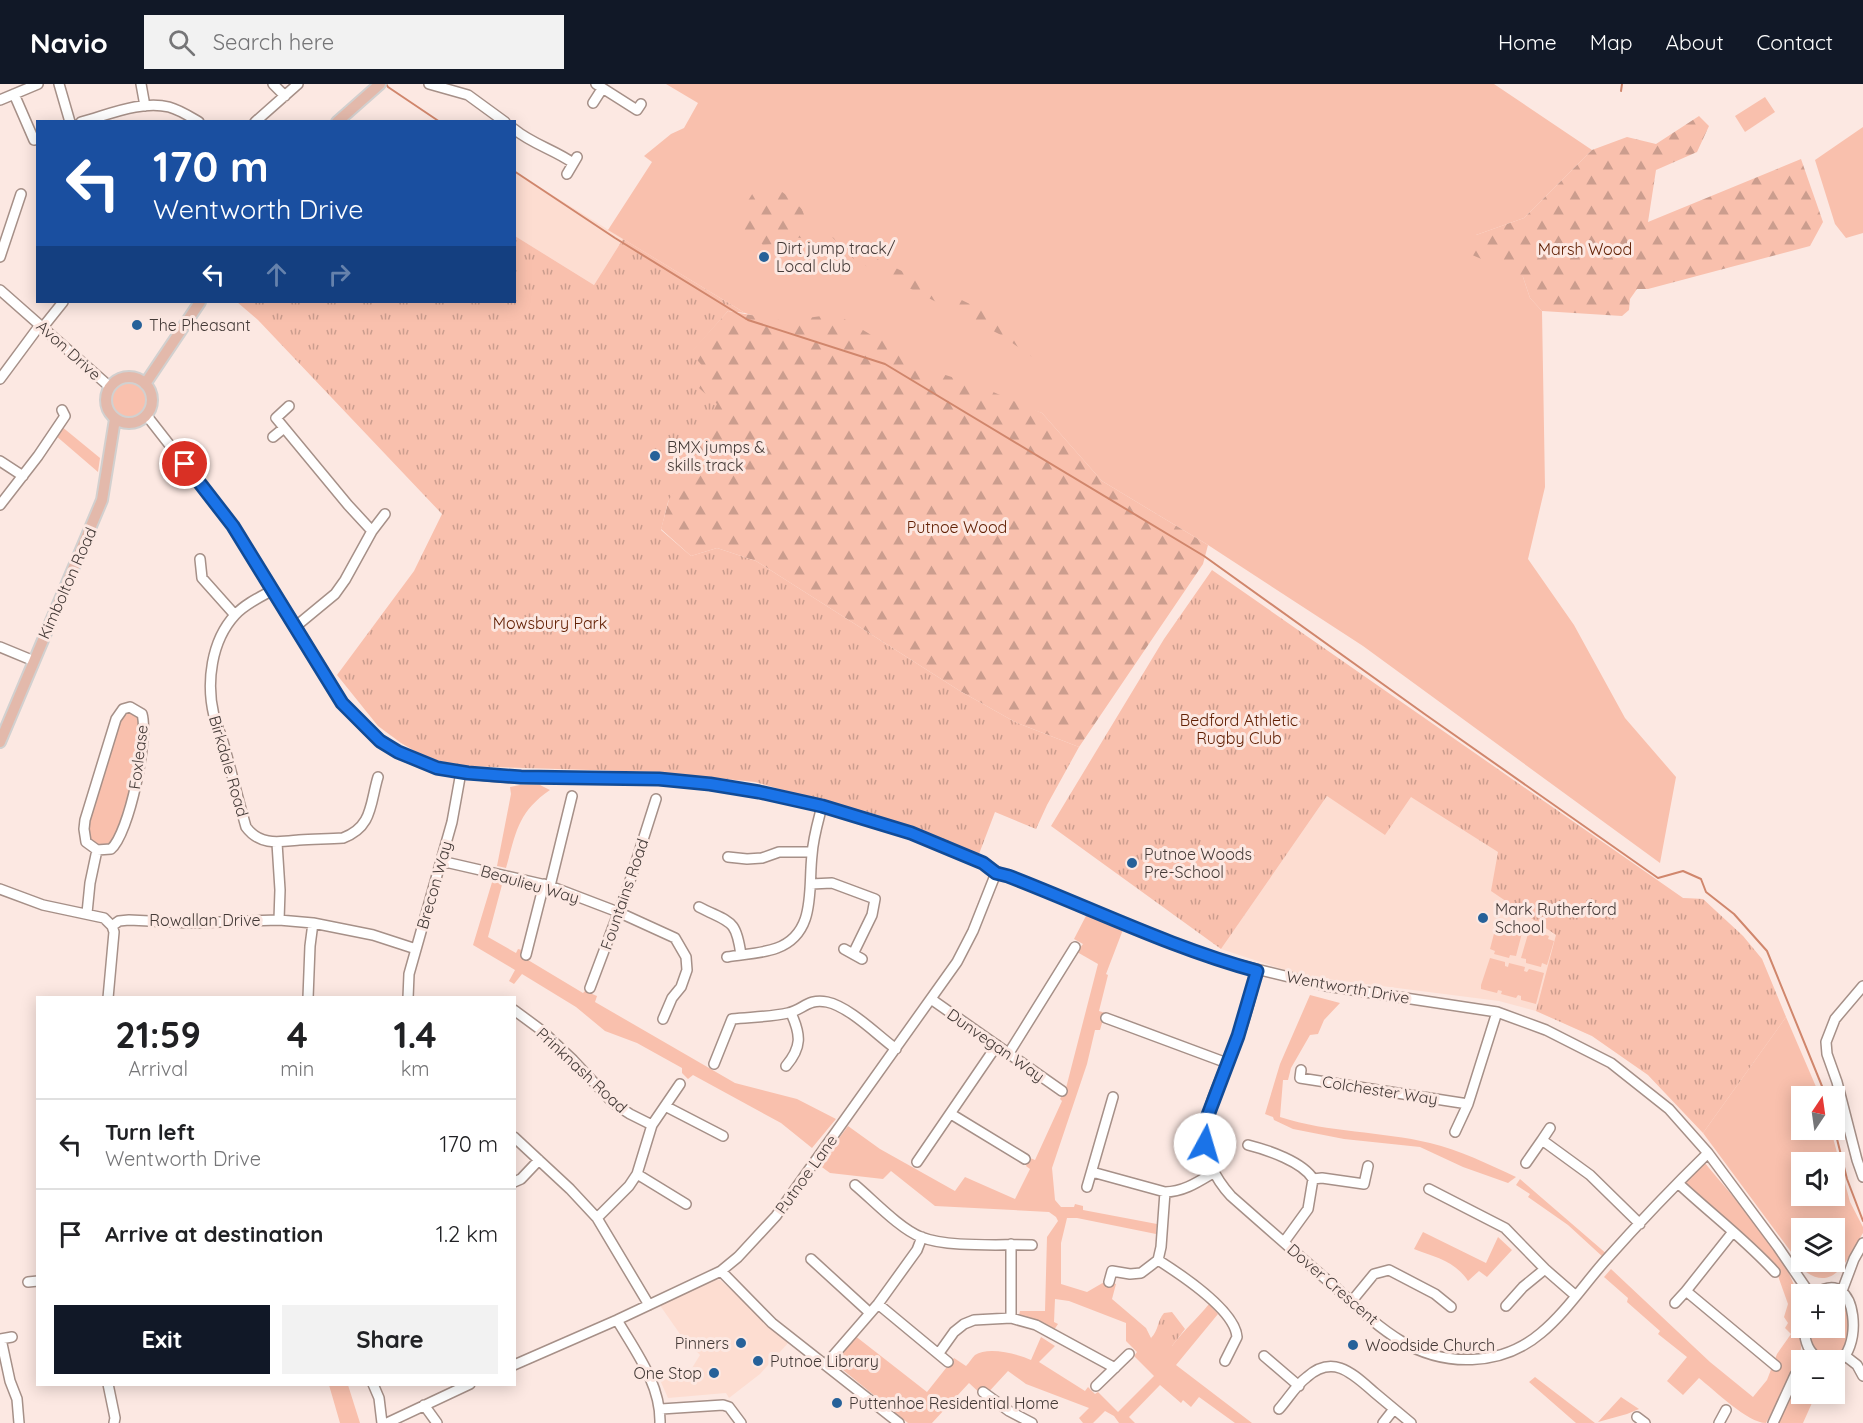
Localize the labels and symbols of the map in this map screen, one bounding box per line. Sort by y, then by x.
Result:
place label: Dirt jump track/ Local club [776,238,896,276]
park label: Marsh Wood [1538,239,1632,259]
marker: Dirt jump track/ Local club [757,250,771,264]
place label: The Pheasant [149,315,251,335]
street label: Avon Drive [33,316,105,384]
marker: The Pheasant [130,318,144,332]
place label: BMX jumps & skills track [667,437,765,475]
pin [159,438,210,489]
marker: BMX jumps & skills track [648,449,662,463]
park label: Putnoe Wood [907,517,1007,537]
street label: Kimbolton Road [33,524,101,642]
park label: Mowsbury Park [493,613,607,633]
park label: Bedford Athletic Rugby Club [1180,710,1298,748]
street label: Birkdale Road [205,713,253,819]
street label: Foxlease [124,724,152,790]
street label: Fountains Road [596,836,652,952]
street label: Brecon Way [412,839,456,931]
place label: Putnoe Woods Pre-School [1144,844,1252,882]
marker: Putnoe Woods Pre-School [1125,856,1139,870]
street label: Beaulieu Way [478,860,582,908]
place label: Mark Rutherford School [1495,899,1617,937]
street label: Rowallan Drive [149,910,261,930]
marker: Mark Rutherford School [1476,911,1490,925]
street label: Wentworth Drive [1285,966,1411,1008]
street label: Dunvegan Way [943,1004,1049,1086]
street label: Prinknash Road [533,1023,631,1117]
street label: Colchester Way [1321,1071,1439,1109]
north arrow [1791,1086,1845,1140]
position arrow [1173,1112,1237,1176]
street label: Putnoe Lane [771,1131,841,1217]
street label: Dover Crescent [1283,1239,1383,1329]
place label: Pinners [675,1333,729,1353]
place label: Woodside Church [1365,1335,1495,1355]
marker: Pinners [734,1336,748,1350]
marker: Woodside Church [1346,1338,1360,1352]
place label: Putnoe Library [770,1351,879,1371]
marker: Putnoe Library [751,1354,765,1368]
place label: One Stop [633,1363,702,1383]
marker: One Stop [707,1366,721,1380]
place label: Puttenhoe Residential Home [849,1393,1059,1413]
marker: Puttenhoe Residential Home [830,1396,844,1410]

